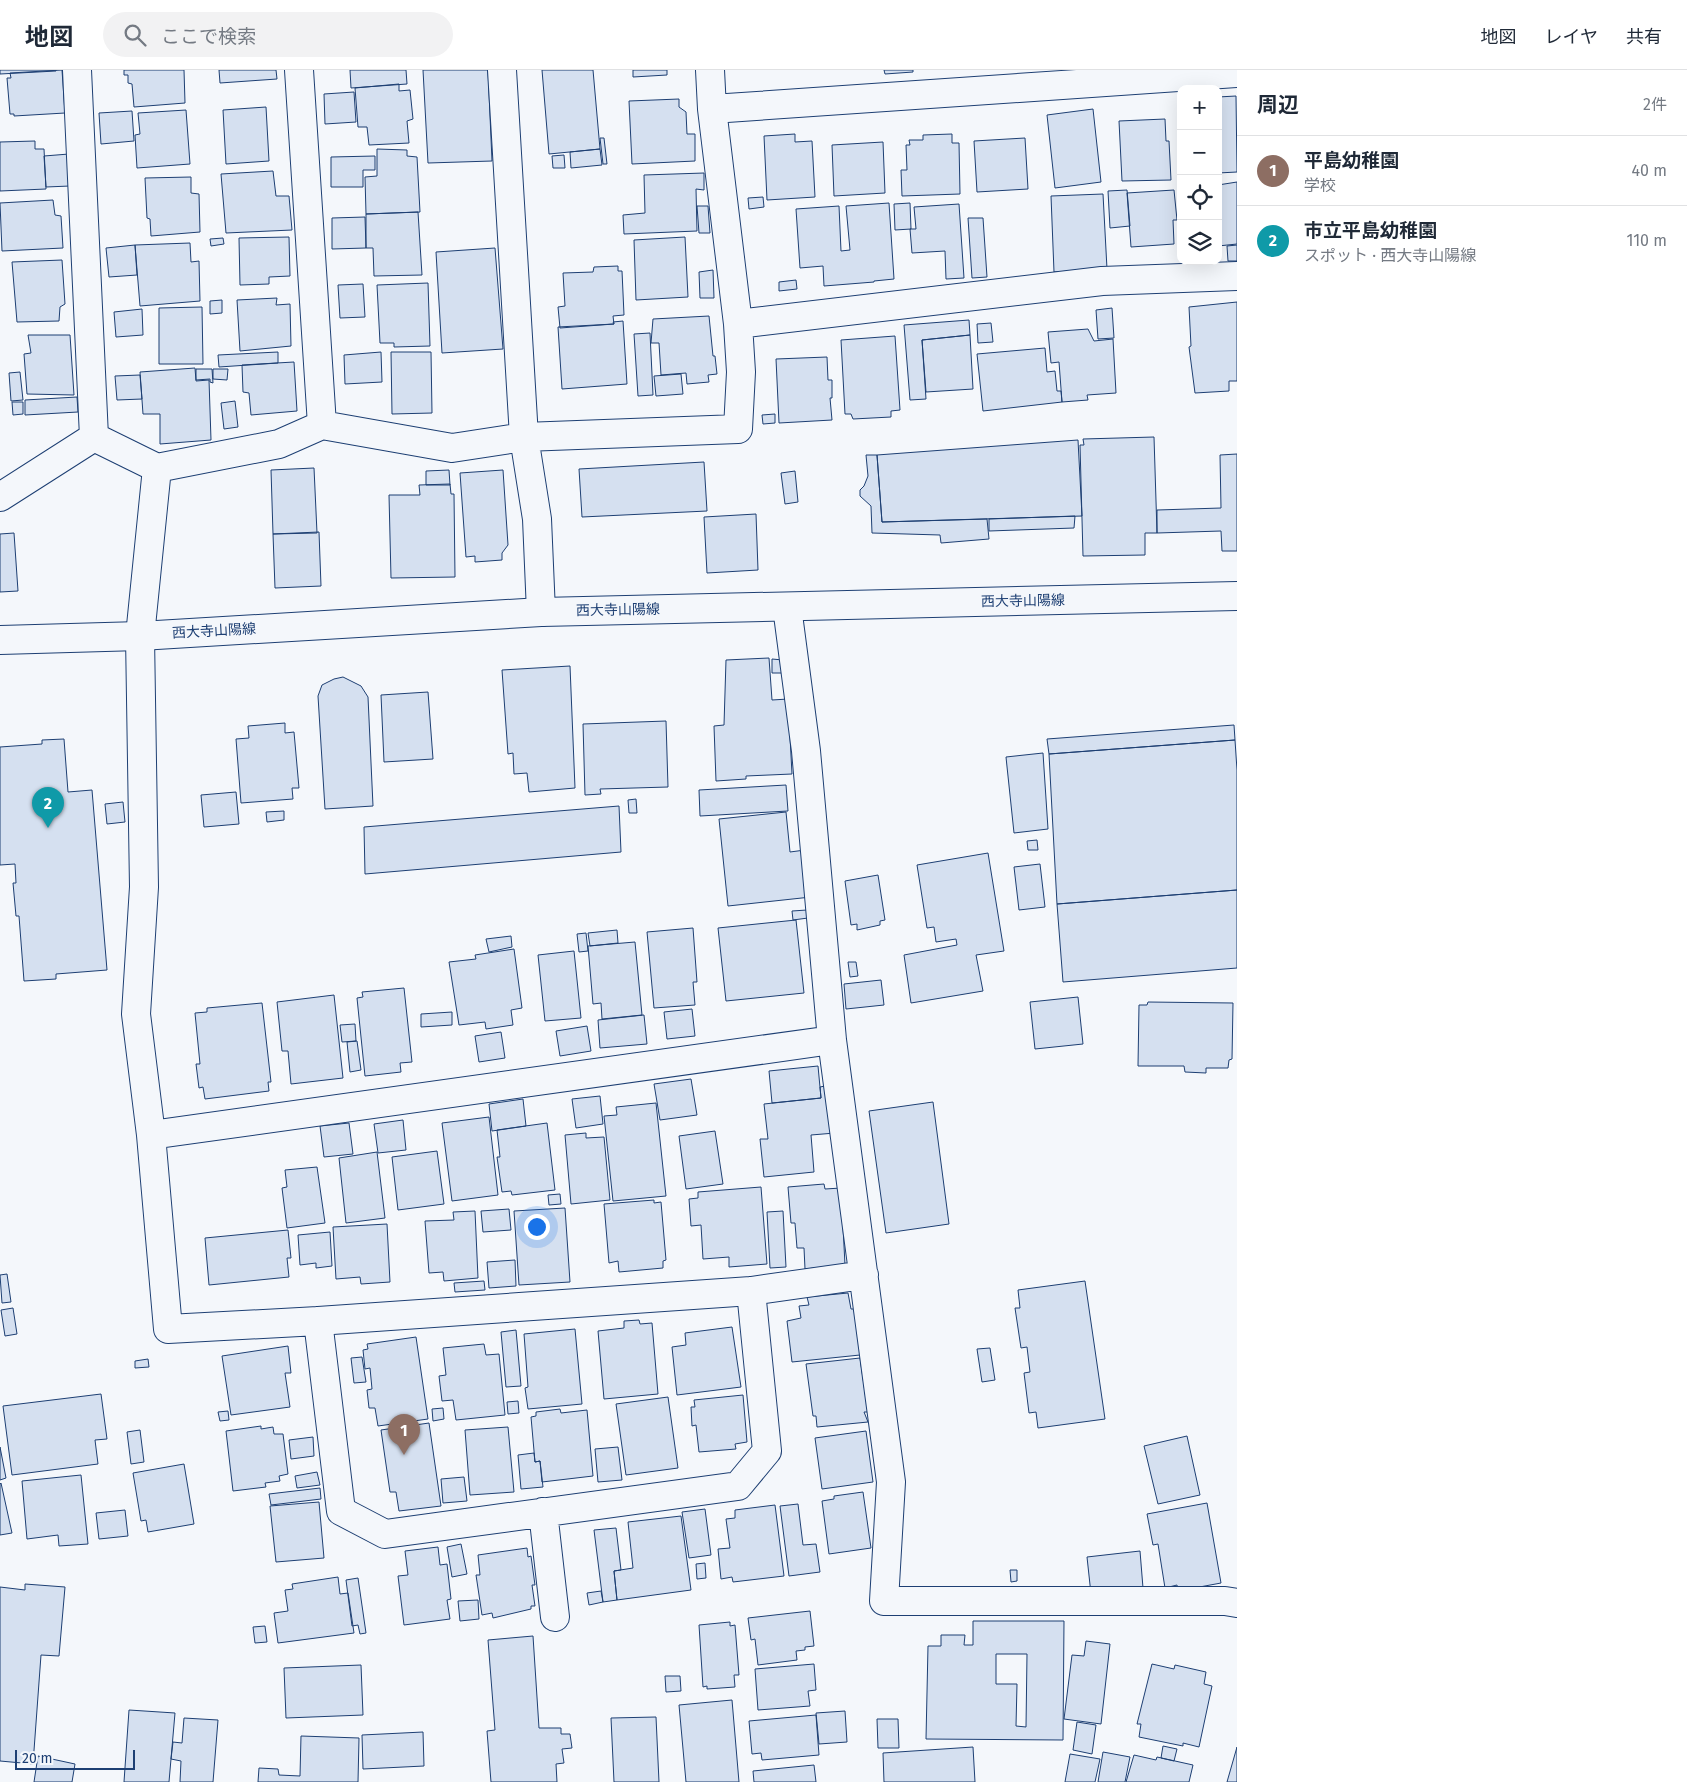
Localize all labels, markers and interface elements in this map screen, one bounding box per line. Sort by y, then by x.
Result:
search box [103,12,453,57]
icon: search [121,21,149,49]
text: 地図 [25,23,73,51]
text: ここで検索 [161,25,256,48]
text: 地図 [1481,26,1517,48]
text: レイヤ [1545,26,1598,48]
text: 共有 [1626,26,1662,48]
map controls [1177,85,1222,265]
button: + [1177,85,1222,130]
text: 周辺 [1257,92,1299,118]
text: 2件 [1643,95,1667,114]
button: − [1177,130,1222,175]
text: 平島幼稚園 [1304,149,1399,172]
text: 1 [1269,161,1277,180]
text: 40 m [1632,161,1667,180]
button: locate [1177,175,1222,220]
text: 学校 [1304,176,1336,195]
text: 市立平島幼稚園 [1304,219,1437,242]
button: layers [1177,220,1222,265]
text: 2 [1269,231,1277,250]
text: 110 m [1626,231,1667,250]
text: スポット · 西大寺山陽線 [1304,246,1476,265]
street label: 西大寺山陽線 [981,592,1065,610]
street label: 西大寺山陽線 [576,601,660,619]
street label: 西大寺山陽線 [172,620,256,642]
pin: 2 [32,787,64,828]
your location [524,1214,550,1240]
pin: 1 [388,1414,420,1455]
scale bar [15,1747,135,1770]
text: 20 m [22,1750,52,1767]

